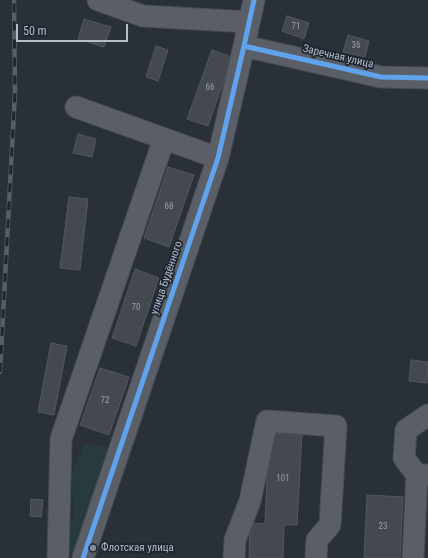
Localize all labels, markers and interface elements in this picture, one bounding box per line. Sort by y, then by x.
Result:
scale bar [18,16,130,42]
house number: 71 [292,22,300,32]
text: 50 m [23,24,47,38]
house number: 36 [352,41,360,51]
street label: Заречная улица [301,42,375,72]
house number: 66 [206,83,214,93]
house number: 68 [165,202,173,212]
street label: улица Будённого [148,240,186,316]
house number: 70 [132,303,140,313]
house number: 72 [101,396,109,406]
house number: 101 [276,474,290,484]
house number: 23 [379,522,387,532]
place label: Флотская улица [101,541,174,555]
marker: Флотская улица [88,543,98,553]

